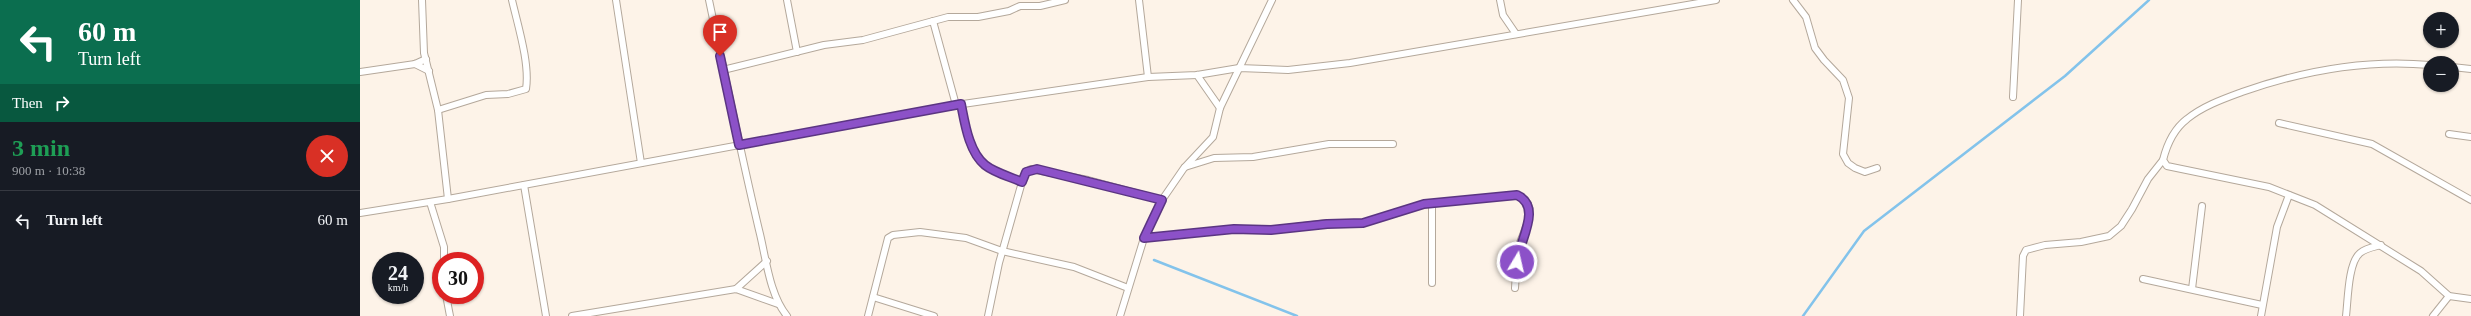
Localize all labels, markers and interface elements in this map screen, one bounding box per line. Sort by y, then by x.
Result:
map controls [2423,12,2459,92]
button: + [2423,12,2459,48]
pin [703,15,737,56]
icon: left [12,16,64,68]
text: 60 m [78,16,136,47]
icon: arrive [709,21,731,43]
text: Turn left [78,49,141,69]
button: − [2423,56,2459,92]
icon: right [51,92,73,114]
text: Then [12,95,43,111]
text: 3 min [12,135,70,161]
button: close [306,135,348,177]
text: 900 m · 10:38 [12,163,85,178]
icon: left [12,210,34,232]
text: Turn left [46,212,103,228]
text: 60 m [318,212,348,228]
position arrow [1496,241,1538,283]
speed limit sign: 30 [432,252,484,304]
text: 24 [388,262,408,284]
text: km/h [388,282,408,293]

